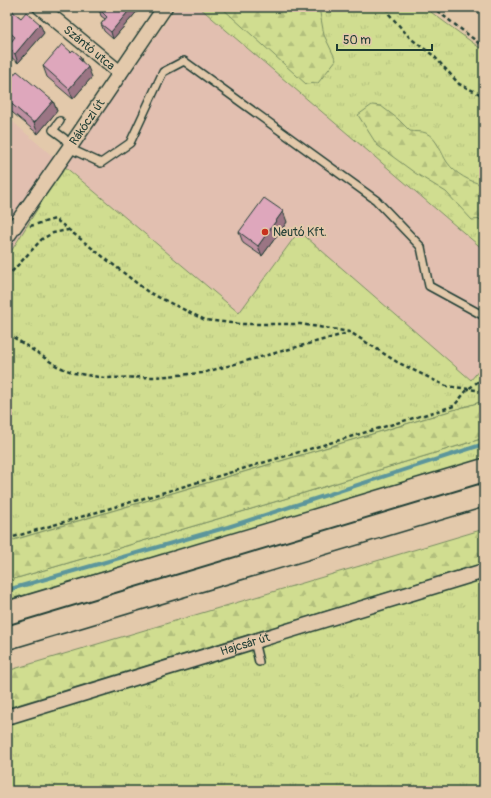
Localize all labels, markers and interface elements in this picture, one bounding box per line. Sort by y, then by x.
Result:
street label: Szántó utca [61,22,118,74]
scale bar [337,26,432,52]
text: 50 m [343,33,371,48]
street label: Rákóczi út [66,96,108,148]
place label: Neutó Kft. [273,225,327,240]
marker: Neutó Kft. [260,227,270,237]
street label: Hajcsár út [219,629,272,659]

